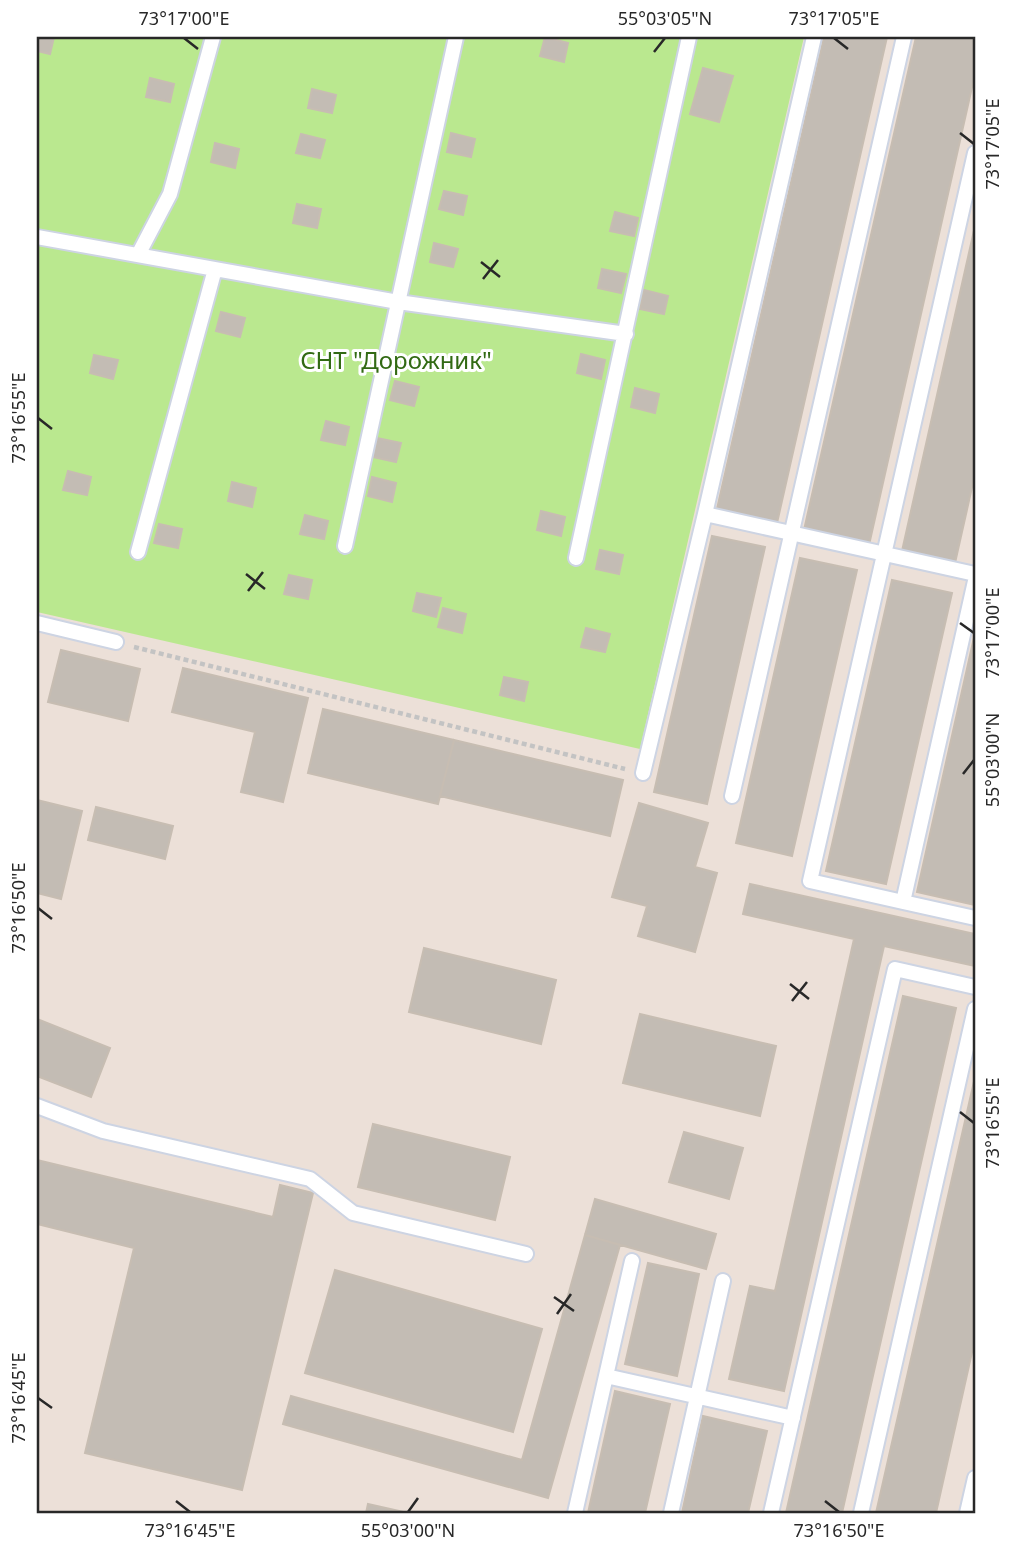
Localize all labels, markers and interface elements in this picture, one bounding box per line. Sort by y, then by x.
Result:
text: 73°17'00"E [139,6,229,30]
text: 55°03'05"N [618,6,712,30]
text: 73°17'05"E [789,6,879,30]
text: 73°17'05"E [980,99,1004,189]
park label: СНТ "Дорожник" [300,343,492,376]
text: 73°16'55"E [6,373,30,463]
text: 73°17'00"E [980,588,1004,678]
text: 55°03'00"N [980,713,1004,807]
text: 73°16'50"E [6,863,30,953]
text: 73°16'55"E [980,1078,1004,1168]
text: 73°16'45"E [6,1353,30,1443]
text: 73°16'45"E [145,1518,235,1542]
text: 55°03'00"N [361,1518,455,1542]
text: 73°16'50"E [794,1518,884,1542]

